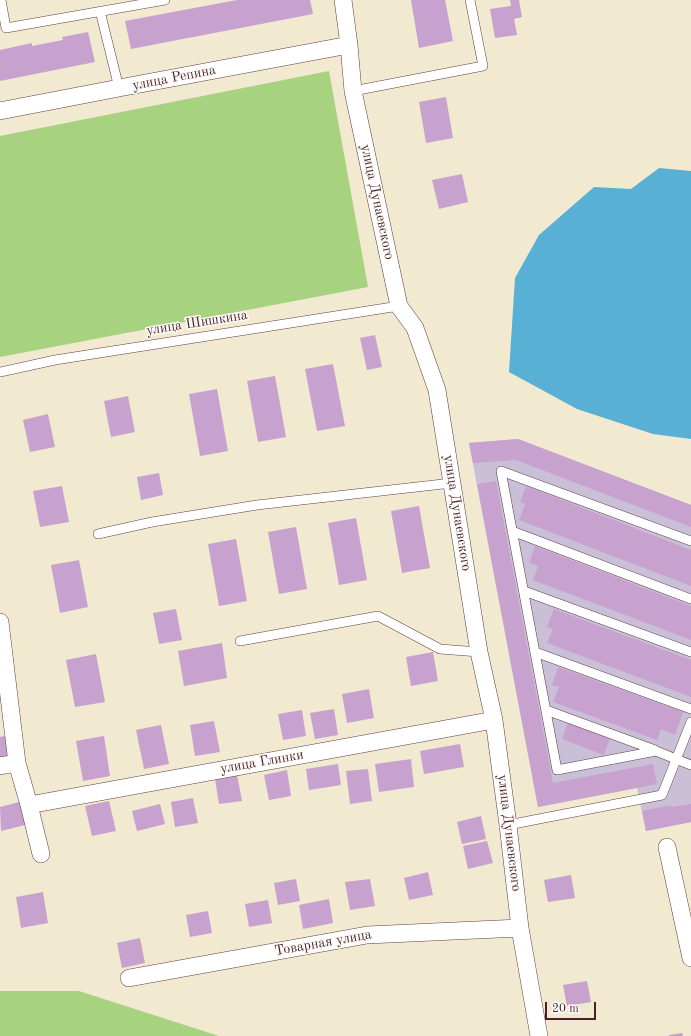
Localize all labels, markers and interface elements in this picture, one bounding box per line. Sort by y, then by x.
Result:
street label: улица Репина [131,62,217,94]
street label: улица Дунаевского [357,143,397,261]
street label: улица Шишкина [145,307,249,339]
street label: улица Дунаевского [440,454,474,572]
street label: улица Глинки [219,746,305,778]
street label: улица Дунаевского [493,774,525,892]
street label: Товарная улица [273,926,373,960]
scale bar [547,994,598,1020]
text: 20 m [552,1003,579,1015]

